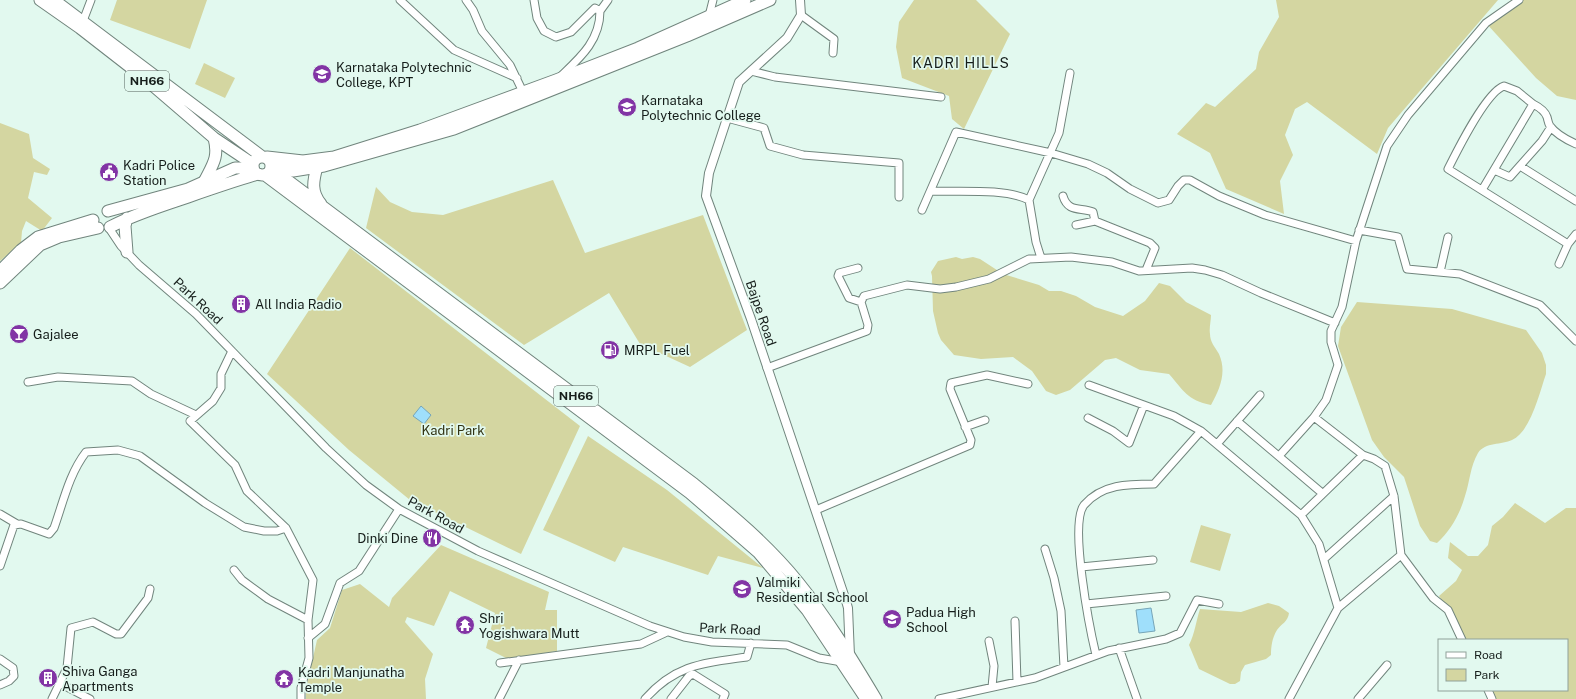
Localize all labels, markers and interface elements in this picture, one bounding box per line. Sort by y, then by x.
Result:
district label: KADRI HILLS [912,55,1010,71]
place label: Karnataka Polytechnic College, KPT [336,60,472,90]
school or university icon: Karnataka Polytechnic College, KPT [311,63,333,85]
road number: NH66 [125,71,169,91]
place label: Karnataka Polytechnic College [641,93,761,123]
school or university icon: Karnataka Polytechnic College [616,96,638,118]
place label: Kadri Police Station [123,158,195,188]
public building icon: Kadri Police Station [98,161,120,183]
street label: Park Road [170,274,226,328]
street label: Bajpe Road [743,278,779,348]
building icon: All India Radio [230,293,252,315]
place label: All India Radio [255,297,342,312]
bar icon: Gajalee [8,323,30,345]
place label: Gajalee [33,327,79,342]
fuel station icon: MRPL Fuel [599,339,621,361]
place label: MRPL Fuel [624,343,690,358]
road number: NH66 [554,386,598,406]
park label: Kadri Park [422,423,484,438]
street label: Park Road [405,493,467,537]
restaurant icon: Dinki Dine [421,527,443,549]
place label: Dinki Dine [357,531,418,546]
place label: Valmiki Residential School [756,575,868,605]
school or university icon: Valmiki Residential School [731,578,753,600]
place label: Padua High School [906,605,976,635]
school or university icon: Padua High School [881,608,903,630]
place label: Shri Yogishwara Mutt [479,611,579,641]
temple icon: Shri Yogishwara Mutt [454,614,476,636]
street label: Park Road [699,620,761,638]
legend [1438,639,1568,691]
text: Road [1474,648,1502,662]
place label: Shiva Ganga Apartments [62,664,137,694]
place label: Kadri Manjunatha Temple [298,665,405,695]
building icon: Shiva Ganga Apartments [37,667,59,689]
temple icon: Kadri Manjunatha Temple [273,668,295,690]
text: Park [1474,668,1500,682]

